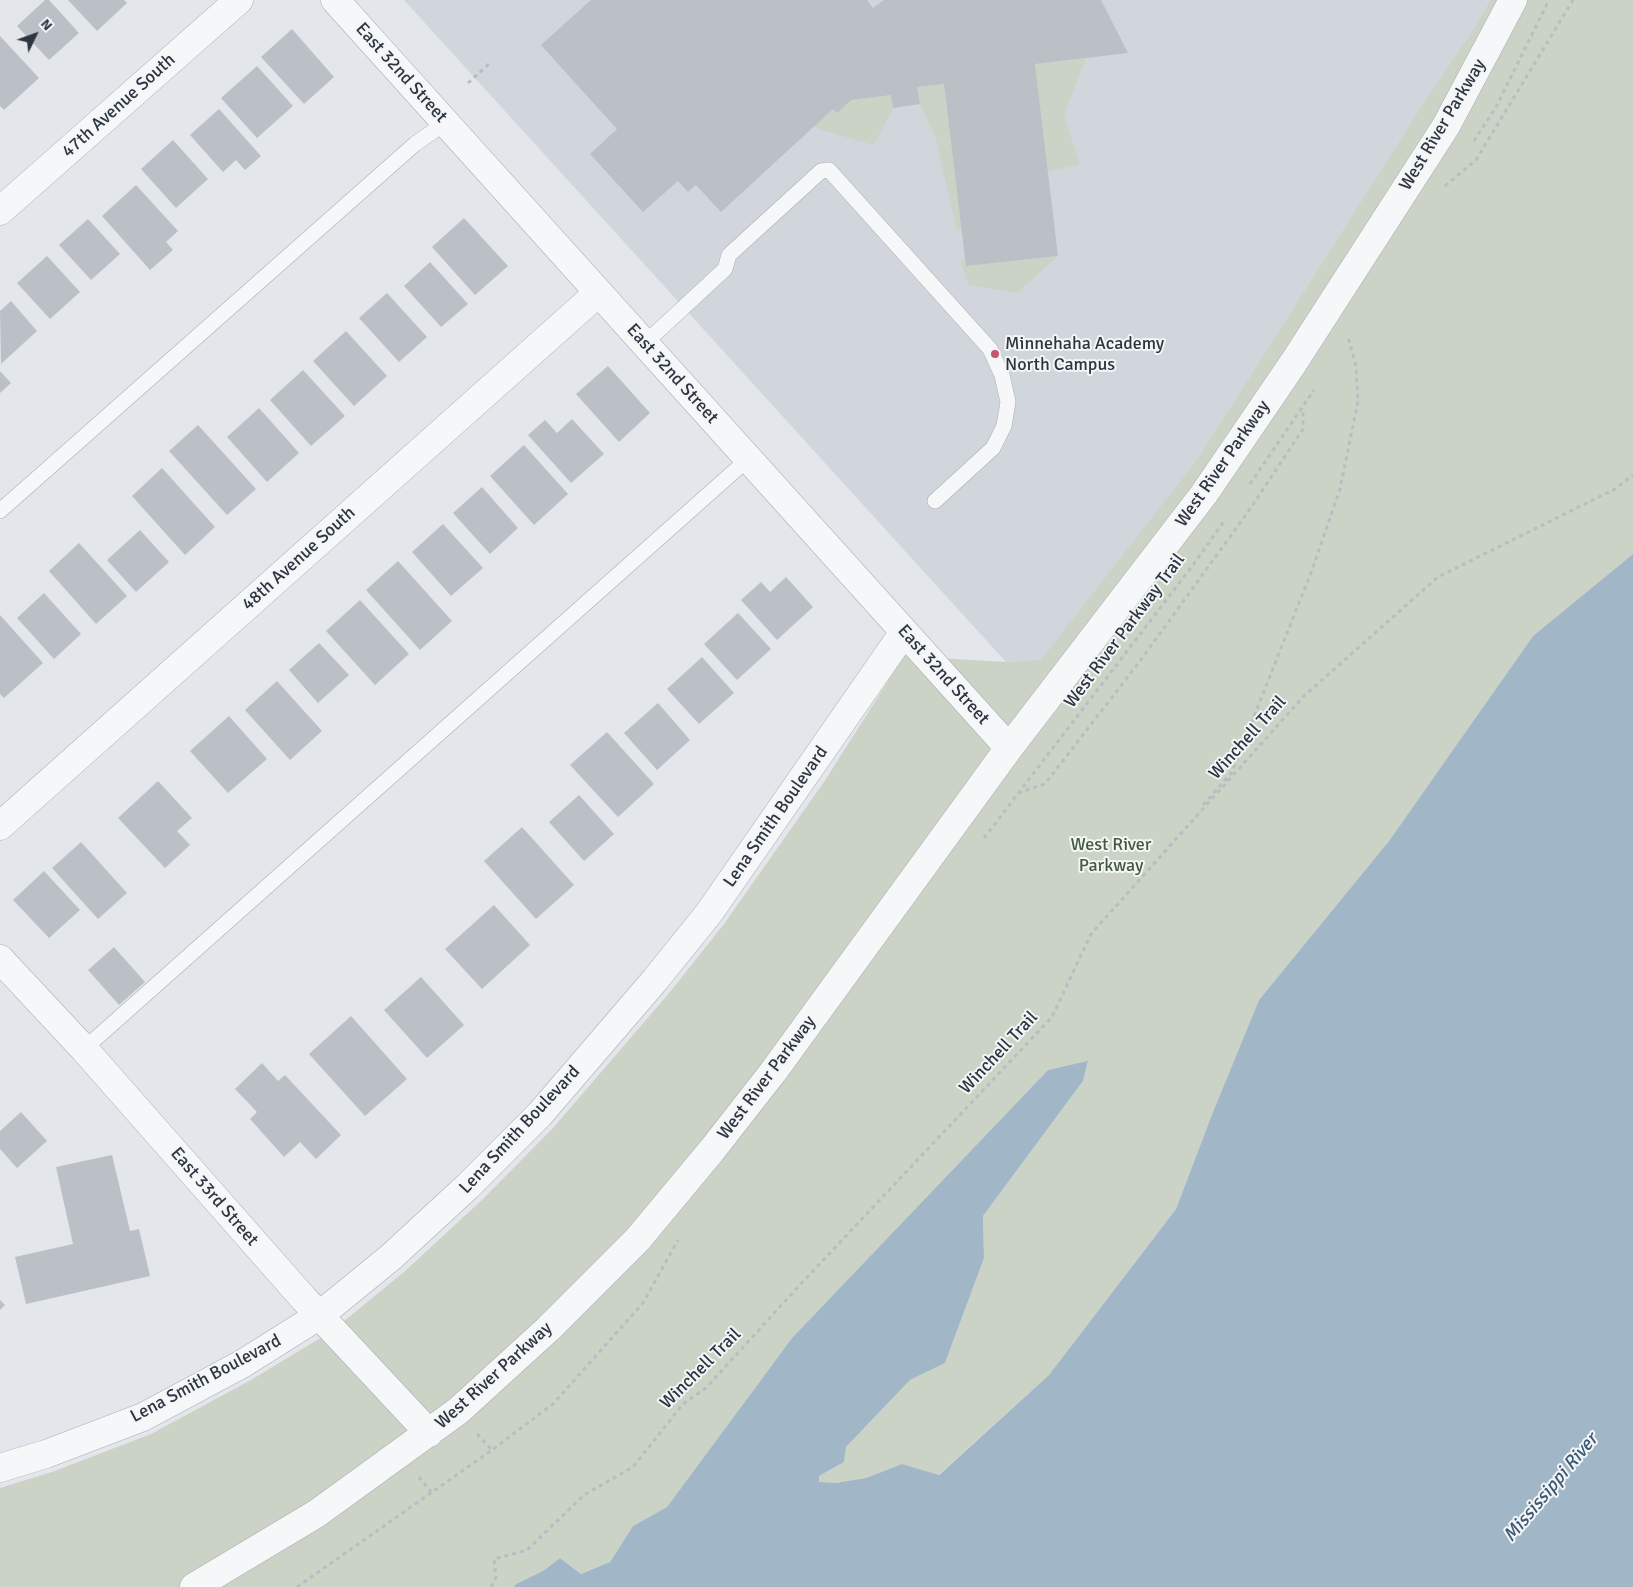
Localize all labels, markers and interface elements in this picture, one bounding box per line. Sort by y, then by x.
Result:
north arrow [10,10,60,60]
text: N [37,15,56,34]
street label: East 32nd Street [350,19,452,127]
street label: 47th Avenue South [58,49,180,163]
street label: West River Parkway [1395,55,1491,195]
street label: East 32nd Street [621,320,723,428]
place label: Minnehaha Academy North Campus [1005,333,1164,376]
marker: Minnehaha Academy North Campus [989,348,1001,360]
street label: West River Parkway [1171,397,1275,531]
street label: 48th Avenue South [238,502,360,616]
street label: West River Parkway Trail [1060,550,1190,712]
street label: East 32nd Street [892,621,994,729]
street label: Winchell Trail [1205,692,1291,784]
street label: Lena Smith Boulevard [719,742,833,892]
park label: West River Parkway [1071,834,1151,876]
street label: Winchell Trail [955,1007,1043,1099]
street label: West River Parkway [713,1012,821,1144]
street label: Lena Smith Boulevard [455,1061,585,1199]
street label: East 33rd Street [165,1143,263,1251]
street label: West River Parkway [431,1318,557,1434]
street label: Winchell Trail [656,1324,746,1414]
street label: Lena Smith Boulevard [127,1330,285,1428]
water label: Mississippi River [1499,1429,1603,1547]

